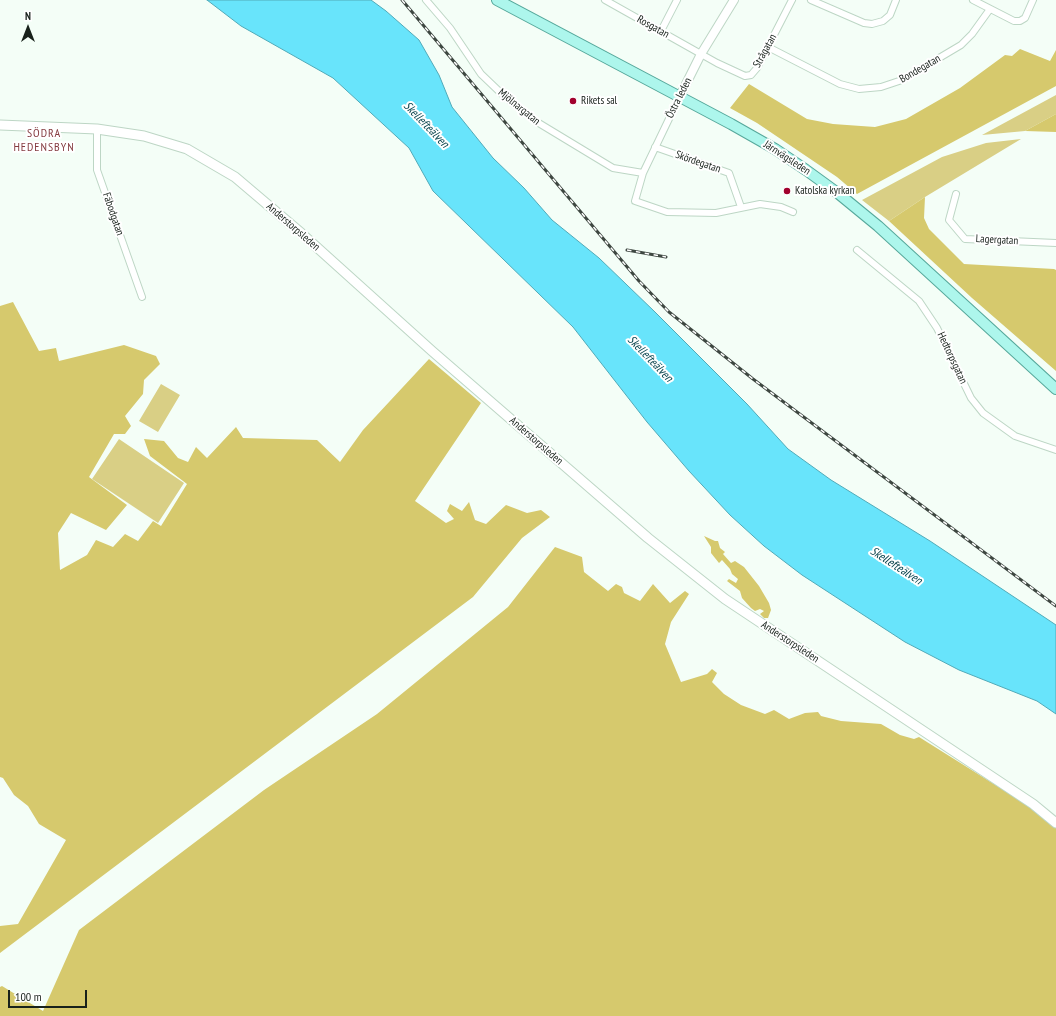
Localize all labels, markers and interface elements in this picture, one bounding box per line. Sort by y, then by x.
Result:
north arrow [8,8,48,48]
text: N [25,9,31,23]
street label: Rosgatan [635,13,671,41]
street label: Strågatan [750,32,780,70]
street label: Bondegatan [897,52,943,86]
street label: Östra leden [663,76,695,120]
street label: Mjölnargatan [495,86,543,128]
place label: Rikets sal [581,94,617,108]
marker: Rikets sal [568,96,578,106]
water label: Skellefteälven [400,99,452,151]
district label: SÖDRA HEDENSBYN [13,127,75,155]
street label: Järnvägsleden [761,138,813,178]
street label: Skördegatan [674,148,722,176]
place label: Katolska kyrkan [795,184,854,198]
marker: Katolska kyrkan [782,186,792,196]
street label: Fäbodgatan [99,191,127,237]
street label: Anderstorpsleden [264,200,322,254]
street label: Lagergatan [975,232,1019,248]
street label: Hedtorpsgatan [934,330,970,386]
water label: Skellefteälven [624,333,676,385]
street label: Anderstorpsleden [507,414,565,468]
water label: Skellefteälven [867,544,925,588]
street label: Anderstorpsleden [759,618,821,666]
scale bar [10,982,89,1008]
text: 100 m [15,989,42,1004]

